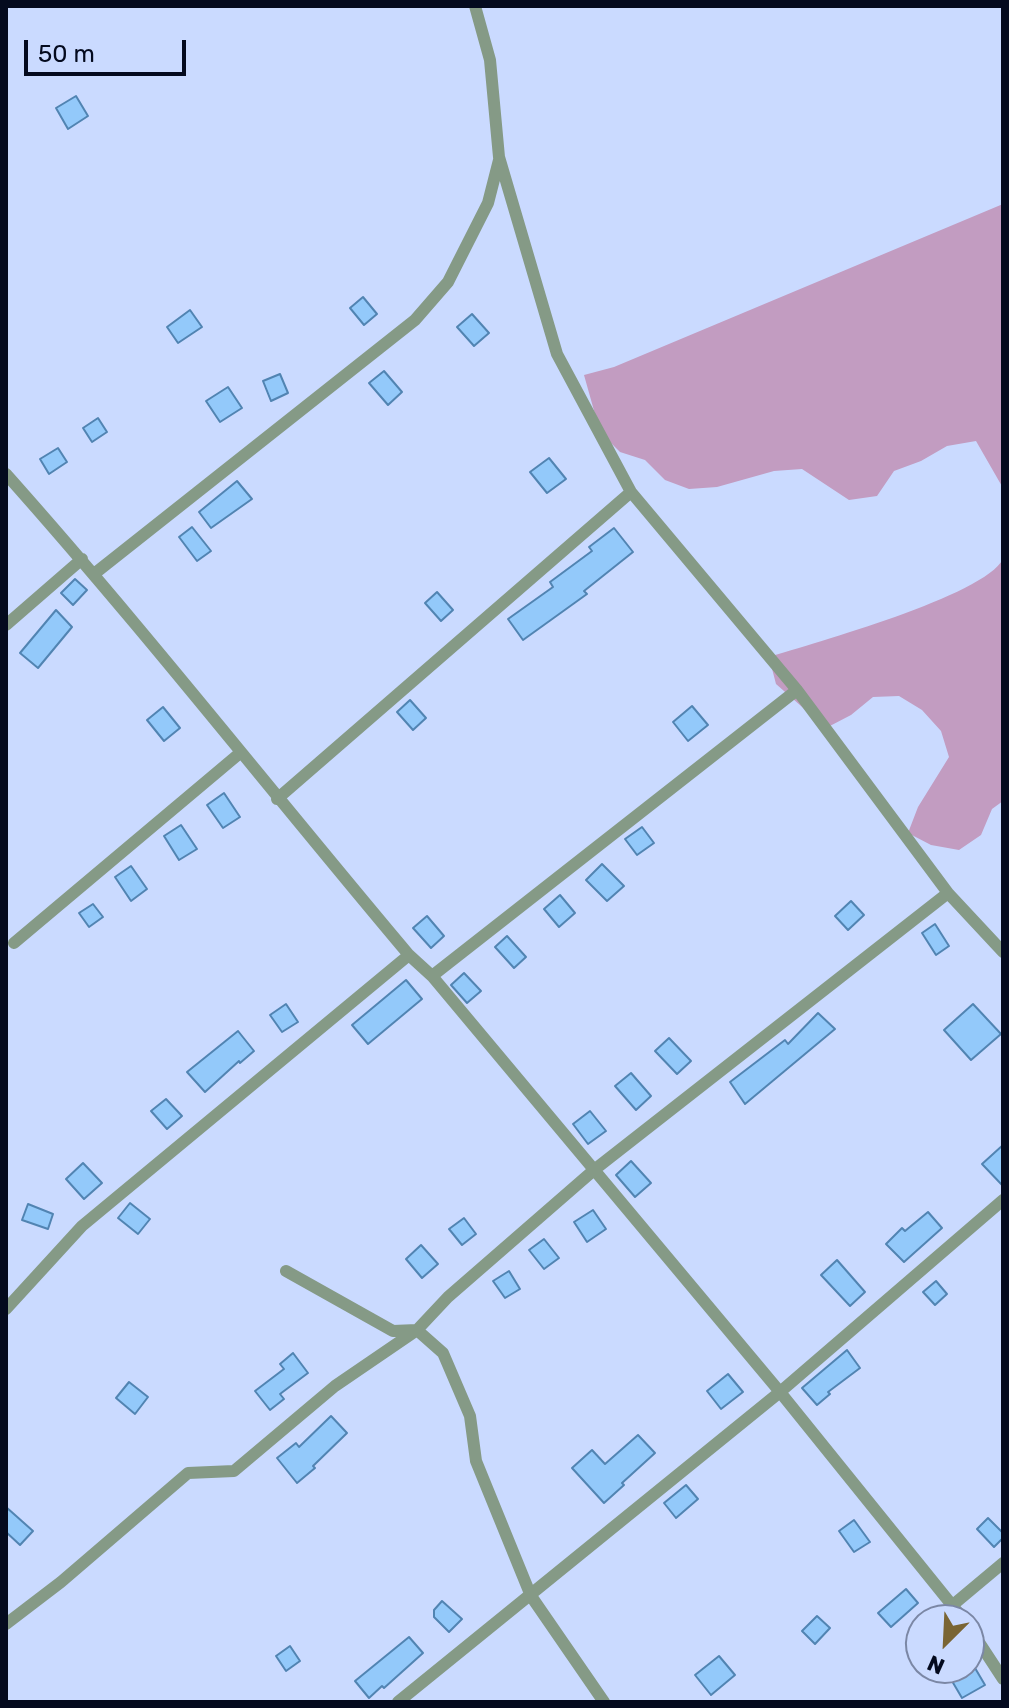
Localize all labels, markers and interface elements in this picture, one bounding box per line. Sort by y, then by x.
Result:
scale bar [28,24,190,74]
text: 50 m [38,40,95,68]
north arrow [905,1604,985,1684]
text: N [923,1649,949,1680]

